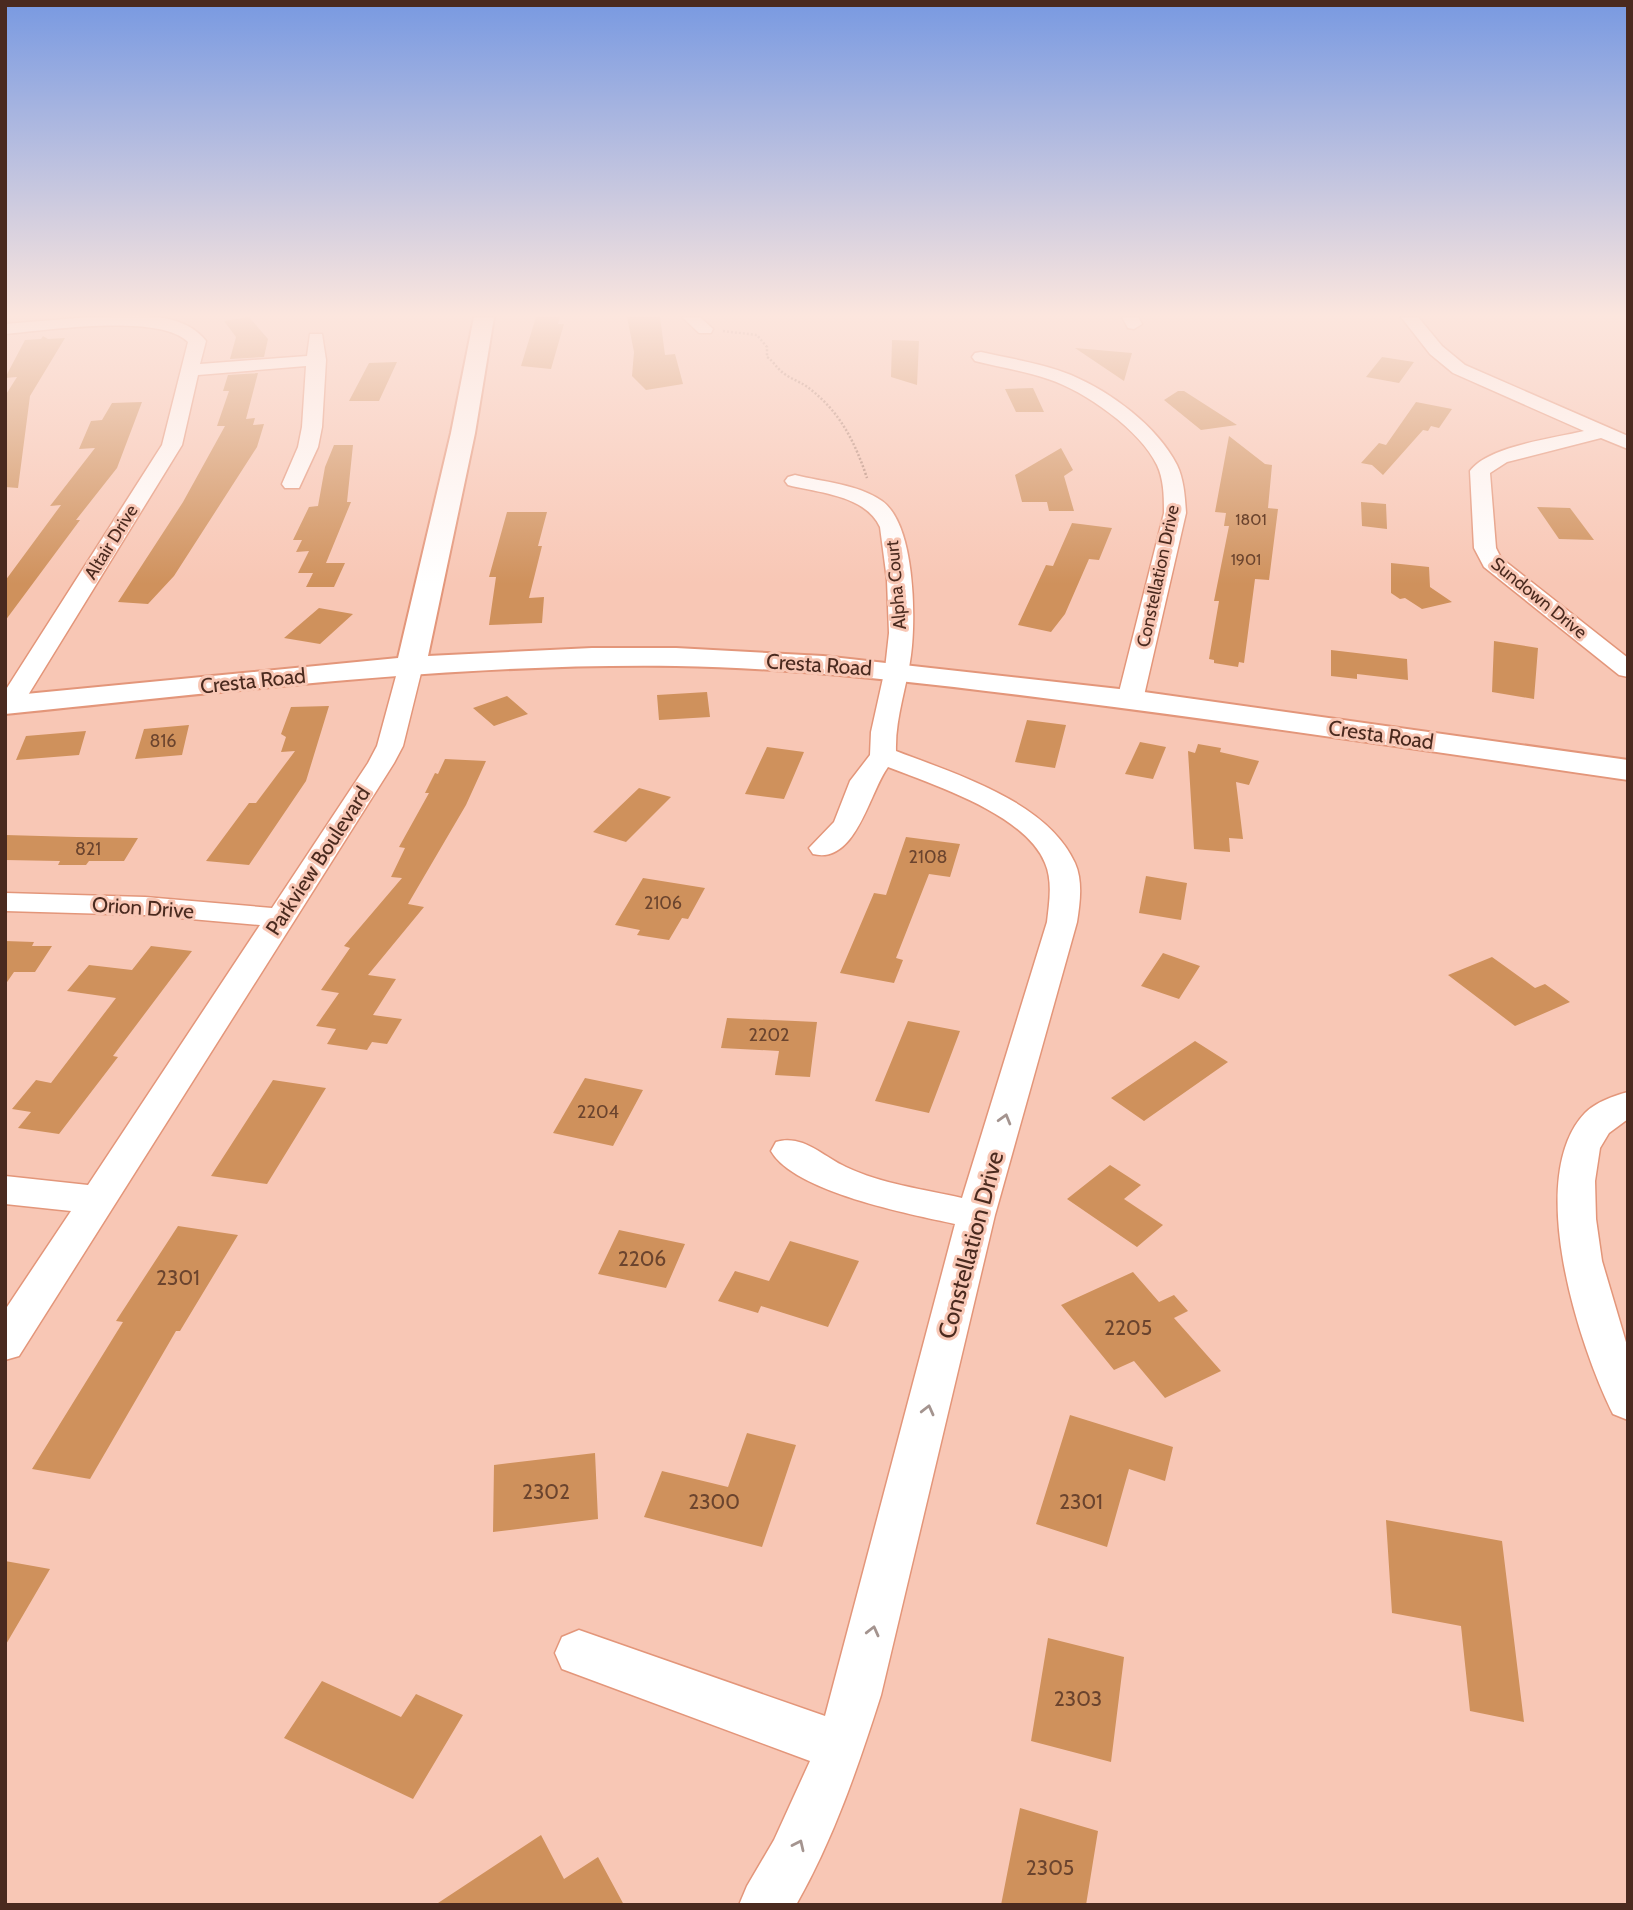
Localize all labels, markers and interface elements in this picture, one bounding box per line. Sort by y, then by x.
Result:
street label: Altair Drive [79,501,143,583]
street label: Constellation Drive [1132,503,1184,649]
house number: 1801 [1235,510,1267,529]
street label: Alpha Court [881,539,911,631]
house number: 1901 [1231,550,1261,569]
street label: Sundown Drive [1487,553,1591,643]
street label: Cresta Road [765,648,873,681]
street label: Cresta Road [199,663,307,698]
street label: Cresta Road [1327,715,1435,754]
house number: 816 [149,730,177,752]
street label: Parkview Boulevard [260,782,375,940]
house number: 821 [75,838,101,860]
house number: 2108 [909,846,947,868]
street label: Orion Drive [91,891,195,924]
house number: 2106 [644,892,682,914]
house number: 2202 [749,1024,789,1046]
house number: 2204 [577,1101,619,1123]
one-way arrow [997,1113,1011,1125]
street label: Constellation Drive [932,1148,1009,1342]
house number: 2206 [618,1246,666,1271]
house number: 2301 [156,1265,200,1290]
house number: 2205 [1104,1315,1152,1340]
one-way arrow [920,1404,934,1416]
house number: 2302 [522,1479,570,1504]
house number: 2300 [688,1489,740,1514]
house number: 2301 [1059,1489,1103,1514]
one-way arrow [865,1625,879,1637]
house number: 2303 [1054,1686,1102,1711]
one-way arrow [791,1840,805,1852]
house number: 2305 [1026,1855,1074,1880]

